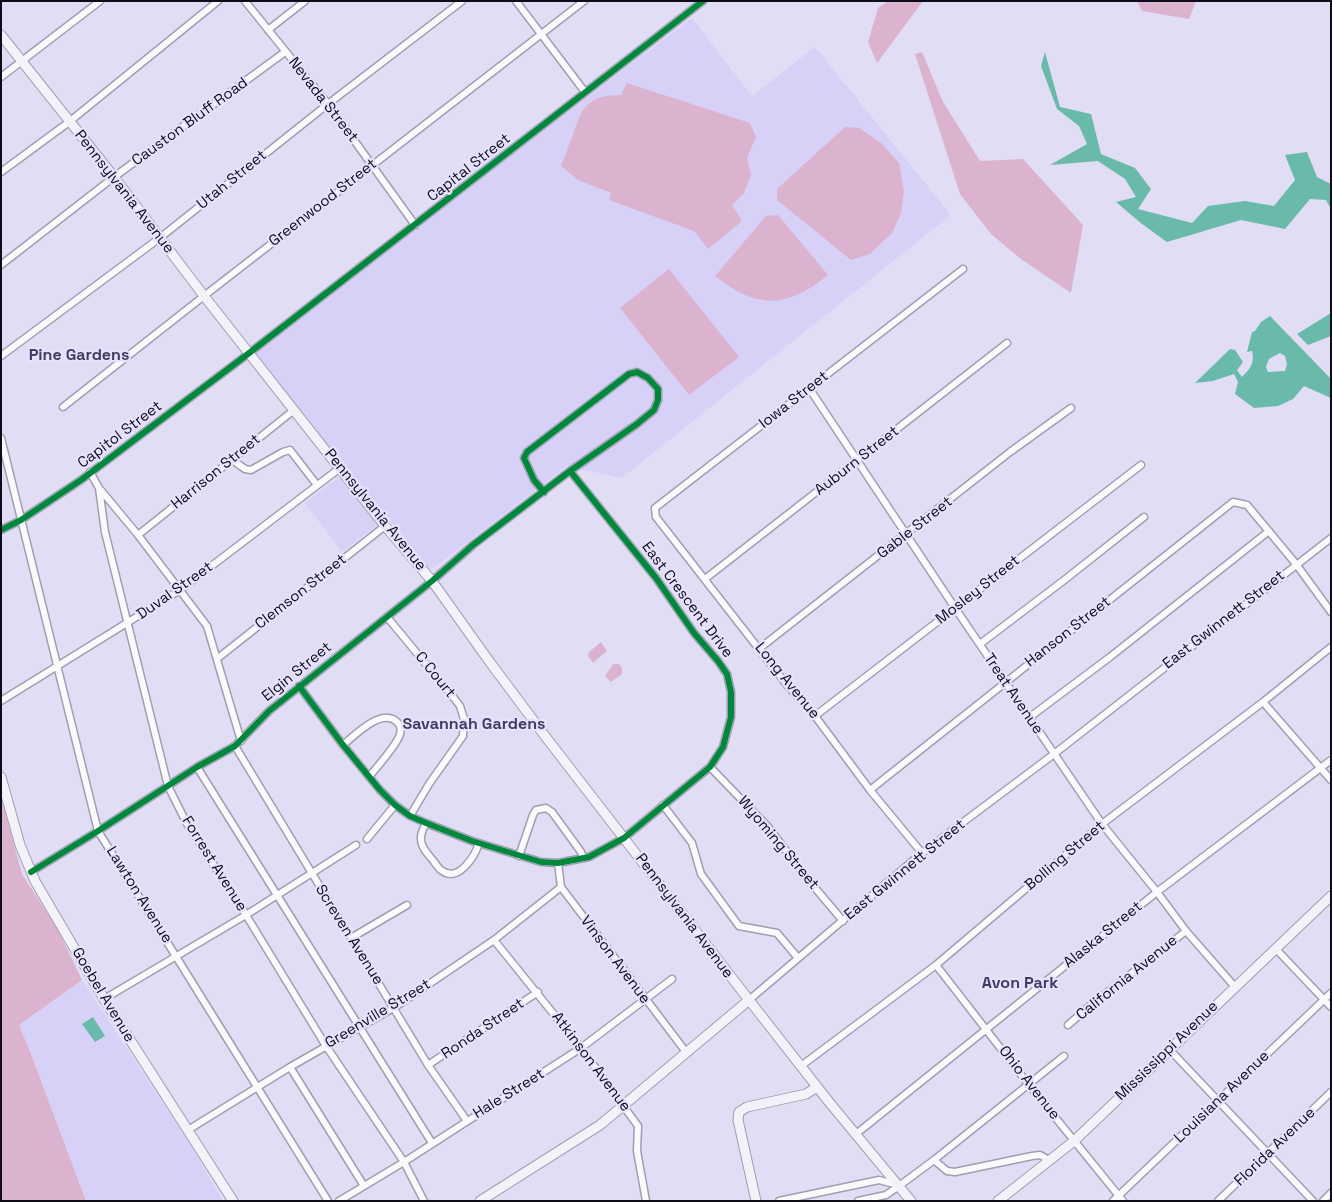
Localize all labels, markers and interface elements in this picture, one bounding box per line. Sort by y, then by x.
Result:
street label: Nevada Street [284,54,362,146]
street label: Causton Bluff Road [129,74,251,170]
street label: Pennsylvania Avenue [70,127,178,257]
street label: Capital Street [424,130,514,206]
street label: Utah Street [194,146,270,214]
street label: Greenwood Street [265,155,381,251]
district label: Pine Gardens [29,346,129,366]
street label: Iowa Street [756,367,832,433]
street label: Capitol Street [74,397,166,473]
street label: Auburn Street [811,423,903,499]
street label: Harrison Street [168,431,264,513]
street label: Pennsylvania Avenue [320,445,430,575]
street label: Gable Street [874,493,956,563]
street label: East Crescent Drive [637,538,737,662]
street label: Clemson Street [252,551,350,633]
street label: Mosley Street [932,552,1024,628]
street label: Duval Street [133,558,217,624]
street label: East Gwinnett Street [1159,567,1289,673]
street label: Hanson Street [1022,593,1114,671]
street label: Elgin Street [259,638,335,706]
street label: Long Avenue [751,639,823,723]
street label: C Court [411,648,459,702]
street label: Treat Avenue [979,650,1047,738]
district label: Savannah Gardens [403,715,545,735]
street label: Wyoming Street [734,793,822,893]
street label: Forrest Avenue [178,813,250,915]
street label: East Gwinnett Street [841,816,969,924]
street label: Bolling Street [1021,817,1109,895]
street label: Lawton Avenue [102,843,176,947]
street label: Pennsylvania Avenue [631,850,737,982]
street label: Screven Avenue [311,882,387,988]
street label: Alaska Street [1060,898,1146,972]
street label: Vinson Avenue [576,913,654,1007]
street label: California Avenue [1073,932,1181,1024]
street label: Goebel Avenue [68,944,138,1046]
district label: Avon Park [982,974,1058,994]
street label: Greenville Street [322,975,434,1053]
street label: Ronda Street [438,995,528,1063]
street label: Mississippi Avenue [1112,997,1222,1105]
street label: Atkinson Avenue [548,1009,634,1115]
street label: Ohio Avenue [995,1042,1063,1124]
street label: Louisiana Avenue [1171,1047,1273,1147]
street label: Hale Street [470,1065,548,1123]
street label: Florida Avenue [1231,1104,1319,1190]

